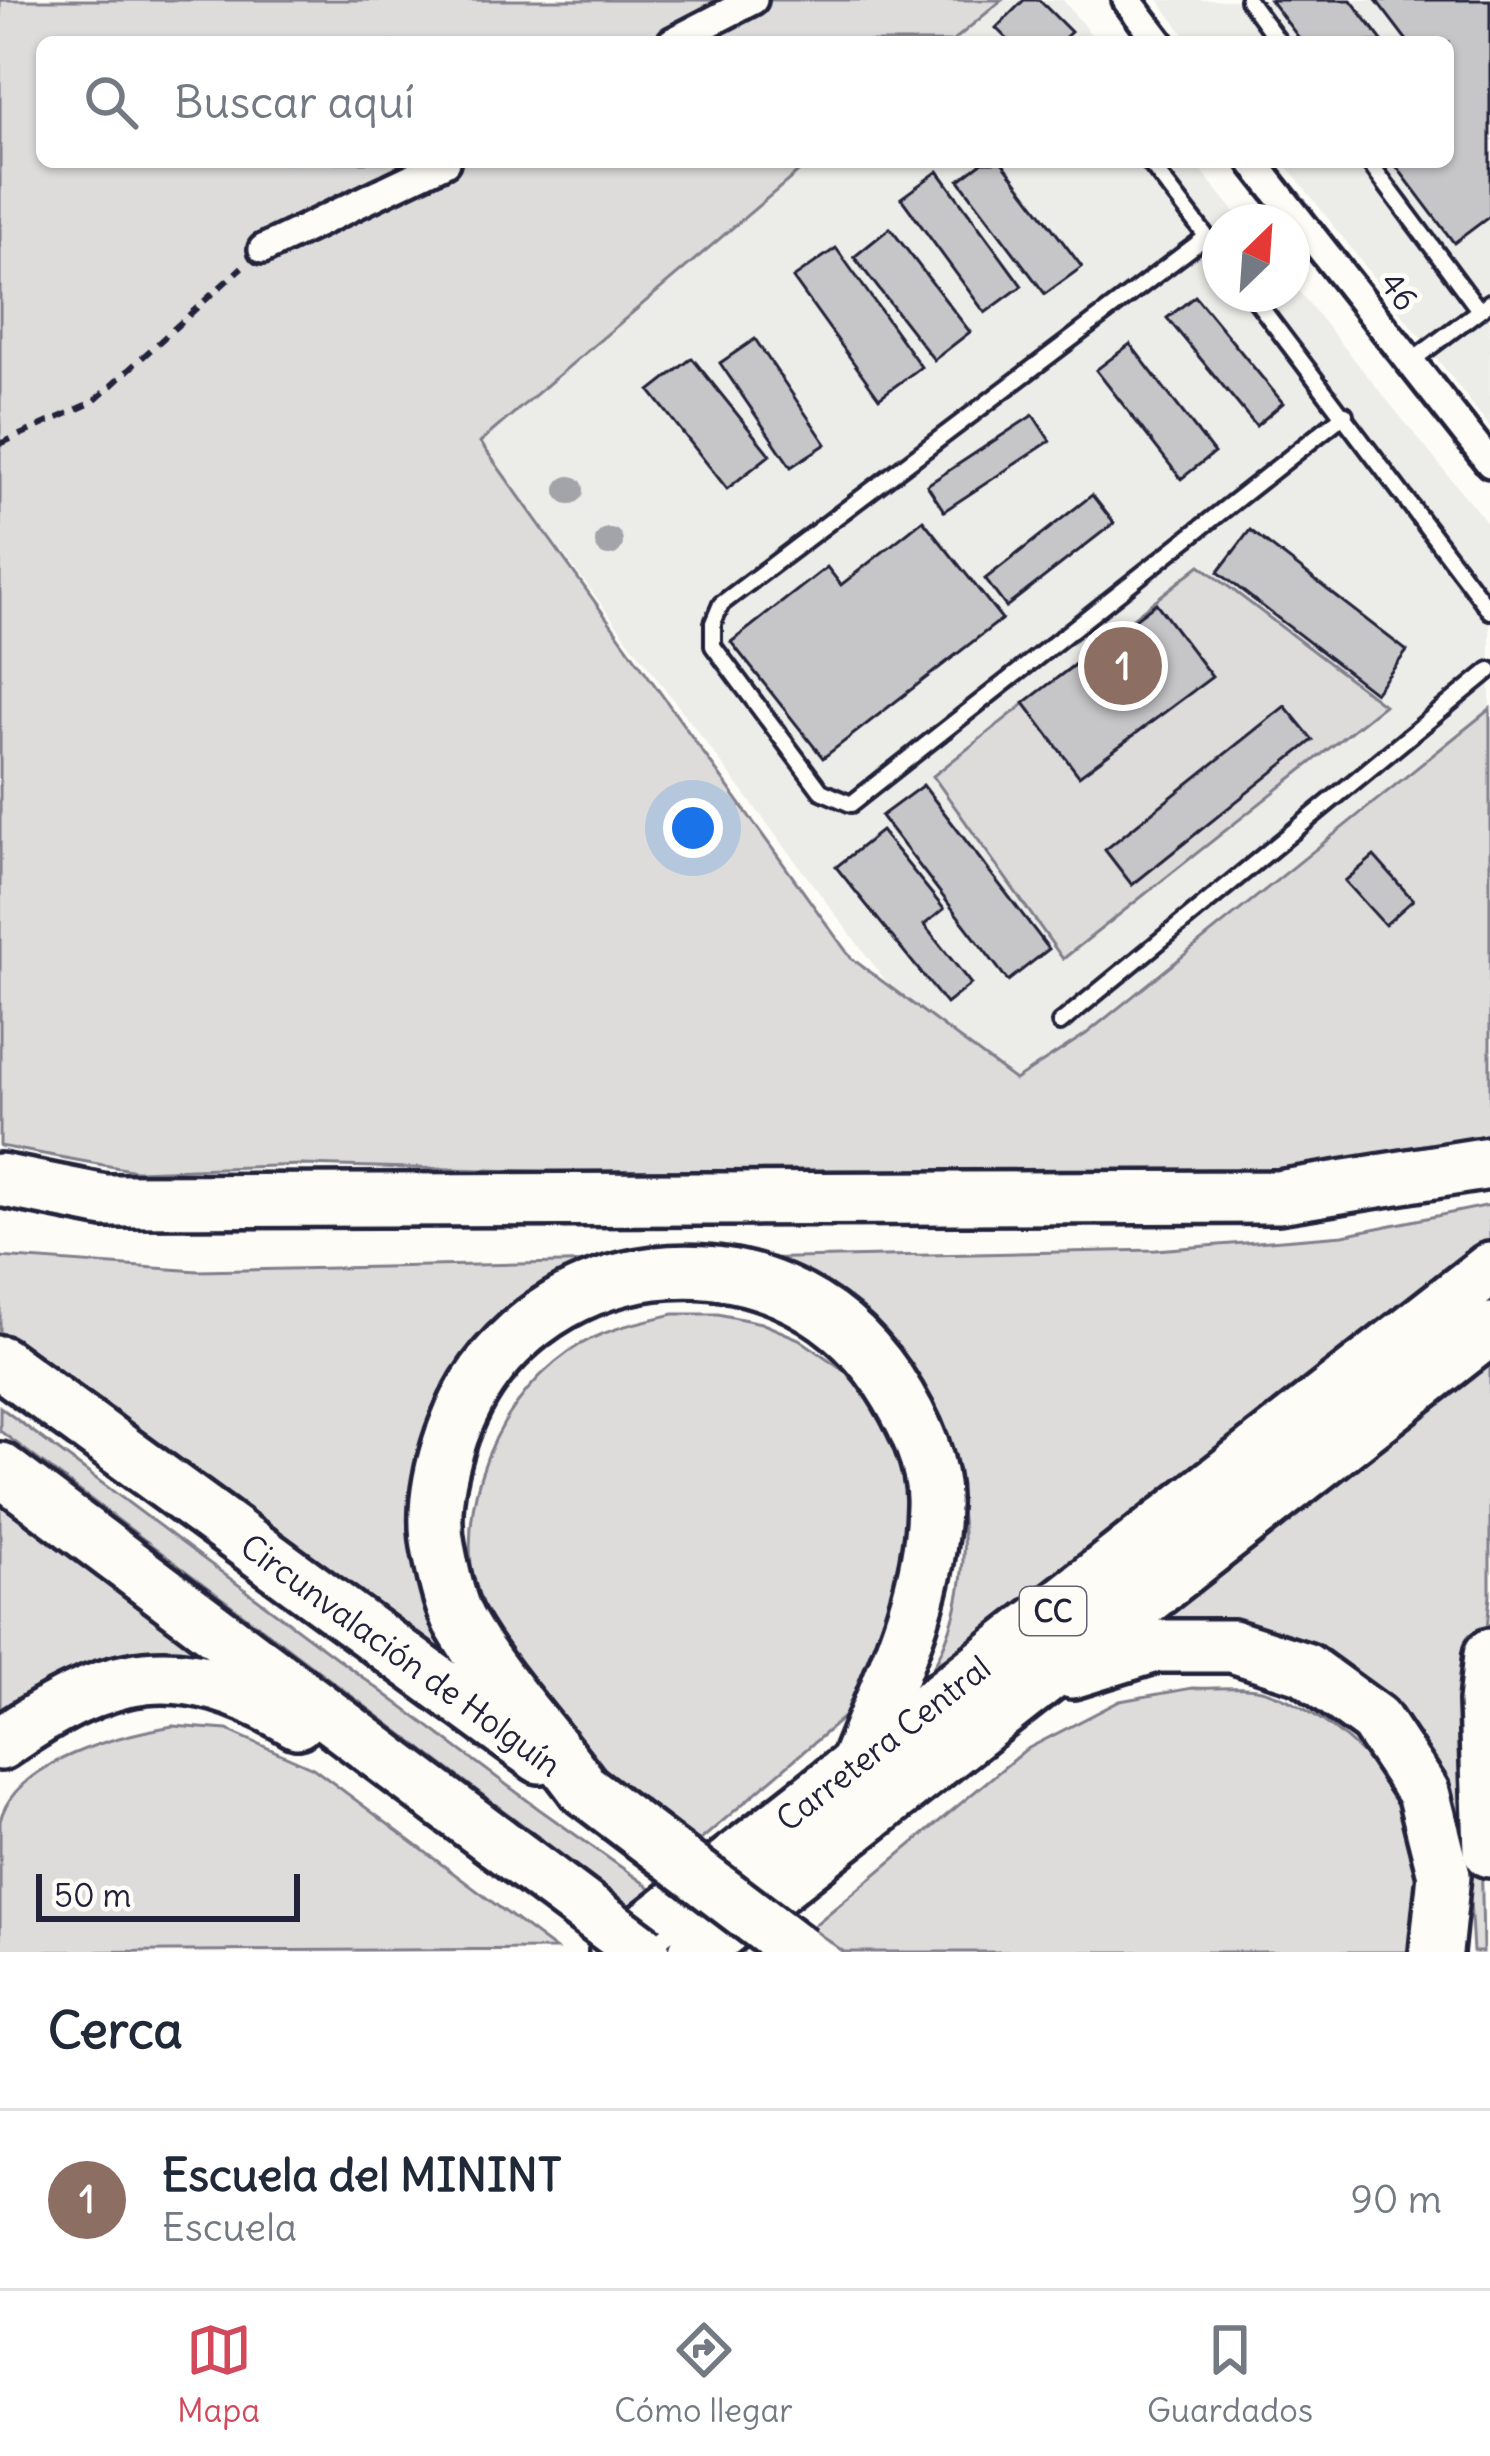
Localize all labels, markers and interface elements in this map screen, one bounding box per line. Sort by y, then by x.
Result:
search box [36,36,1454,168]
icon: search [78,69,144,135]
text: Buscar aquí [174,74,414,130]
north arrow [1202,204,1310,312]
street label: 46 [1371,263,1427,319]
pin: 1 [1084,621,1162,711]
your location [663,798,723,858]
street label: Circunvalación de Holguín [232,1524,570,1786]
road number: CC [1020,1587,1086,1635]
street label: Carretera Central [768,1647,999,1840]
scale bar [36,1868,300,1921]
text: 50 m [54,1874,131,1916]
text: Cerca [48,1998,183,2062]
text: Escuela del MININT [162,2147,561,2203]
text: 1 [79,2175,95,2224]
text: 90 m [1350,2175,1442,2224]
text: Escuela [162,2203,297,2252]
tab: Mapa [177,2317,260,2431]
tab: Cómo llegar [614,2317,793,2431]
tab: Guardados [1147,2317,1313,2431]

